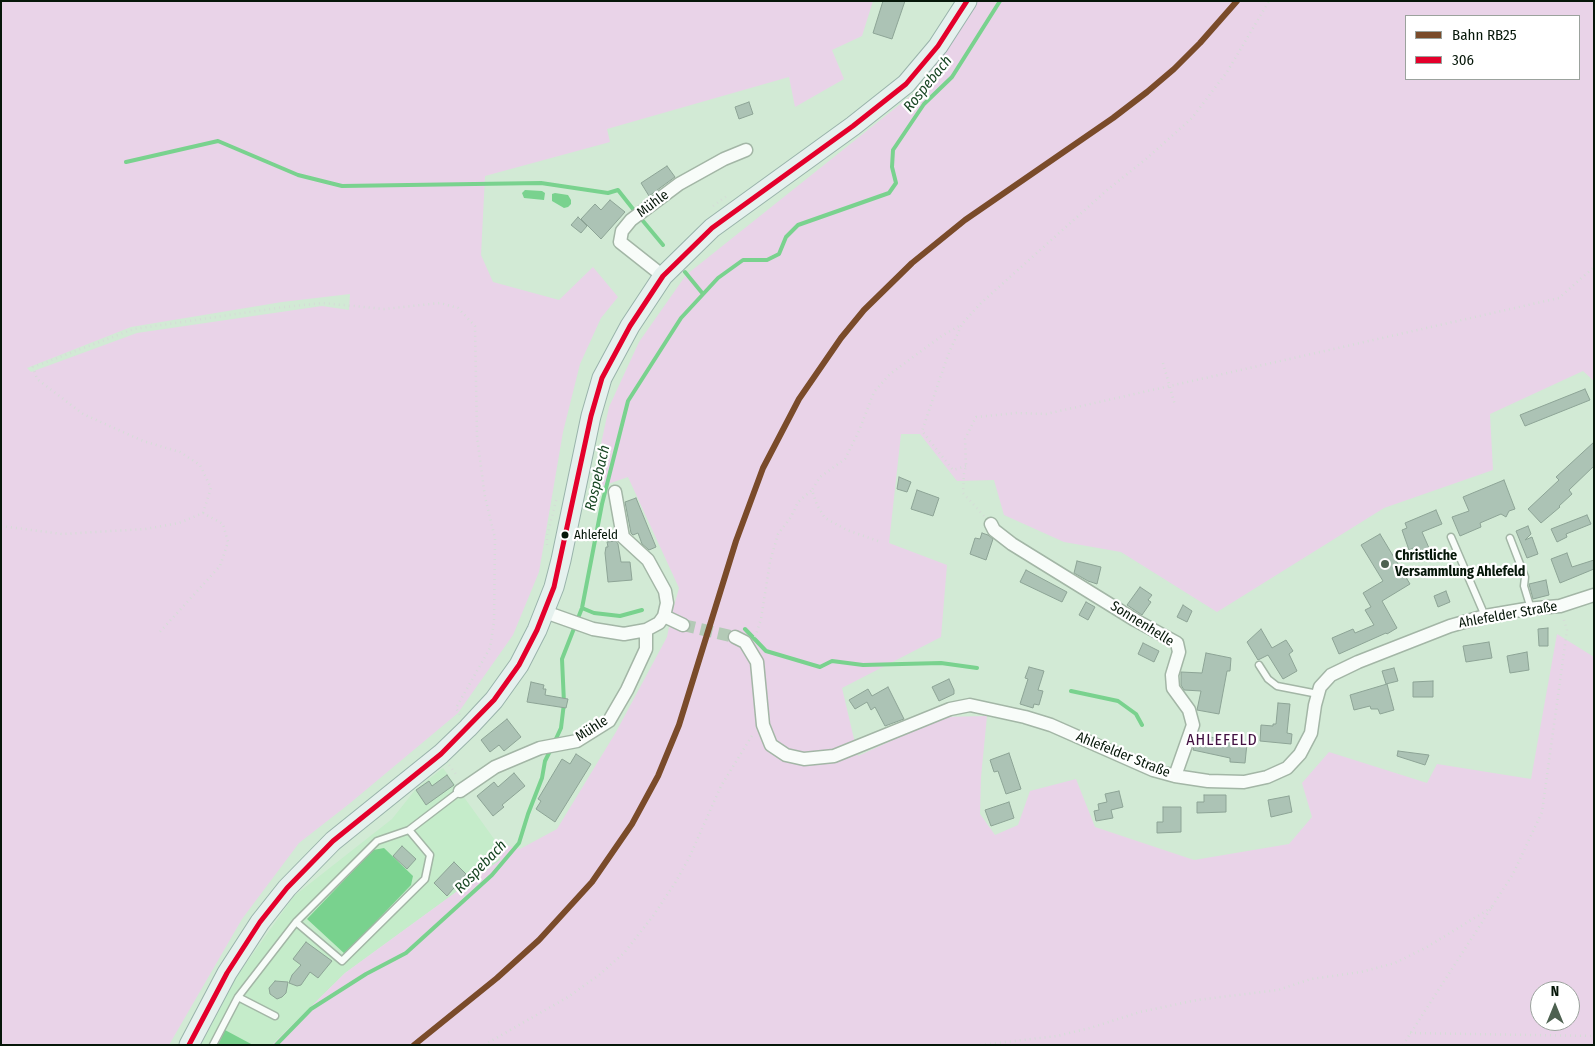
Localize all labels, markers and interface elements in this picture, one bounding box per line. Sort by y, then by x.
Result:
legend [1405,15,1580,80]
text: Bahn RB25 [1452,26,1517,44]
text: 306 [1452,51,1474,69]
water label: Rospebach [900,52,956,116]
street label: Mühle [634,187,672,221]
water label: Rospebach [582,443,614,513]
place label: Ahlefeld [574,527,618,543]
marker: Ahlefeld [560,530,570,540]
place label: Christliche Versammlung Ahlefeld [1395,548,1525,580]
marker: Christliche Versammlung Ahlefeld [1379,558,1391,570]
street label: Sonnenhelle [1107,598,1177,650]
street label: Ahlefelder Straße [1457,598,1559,632]
street label: Mühle [573,712,611,746]
street label: Ahlefelder Straße [1074,729,1172,781]
district label: AHLEFELD [1185,731,1259,751]
water label: Rospebach [451,837,511,897]
north arrow [1530,981,1580,1031]
text: N [1551,983,1559,1000]

